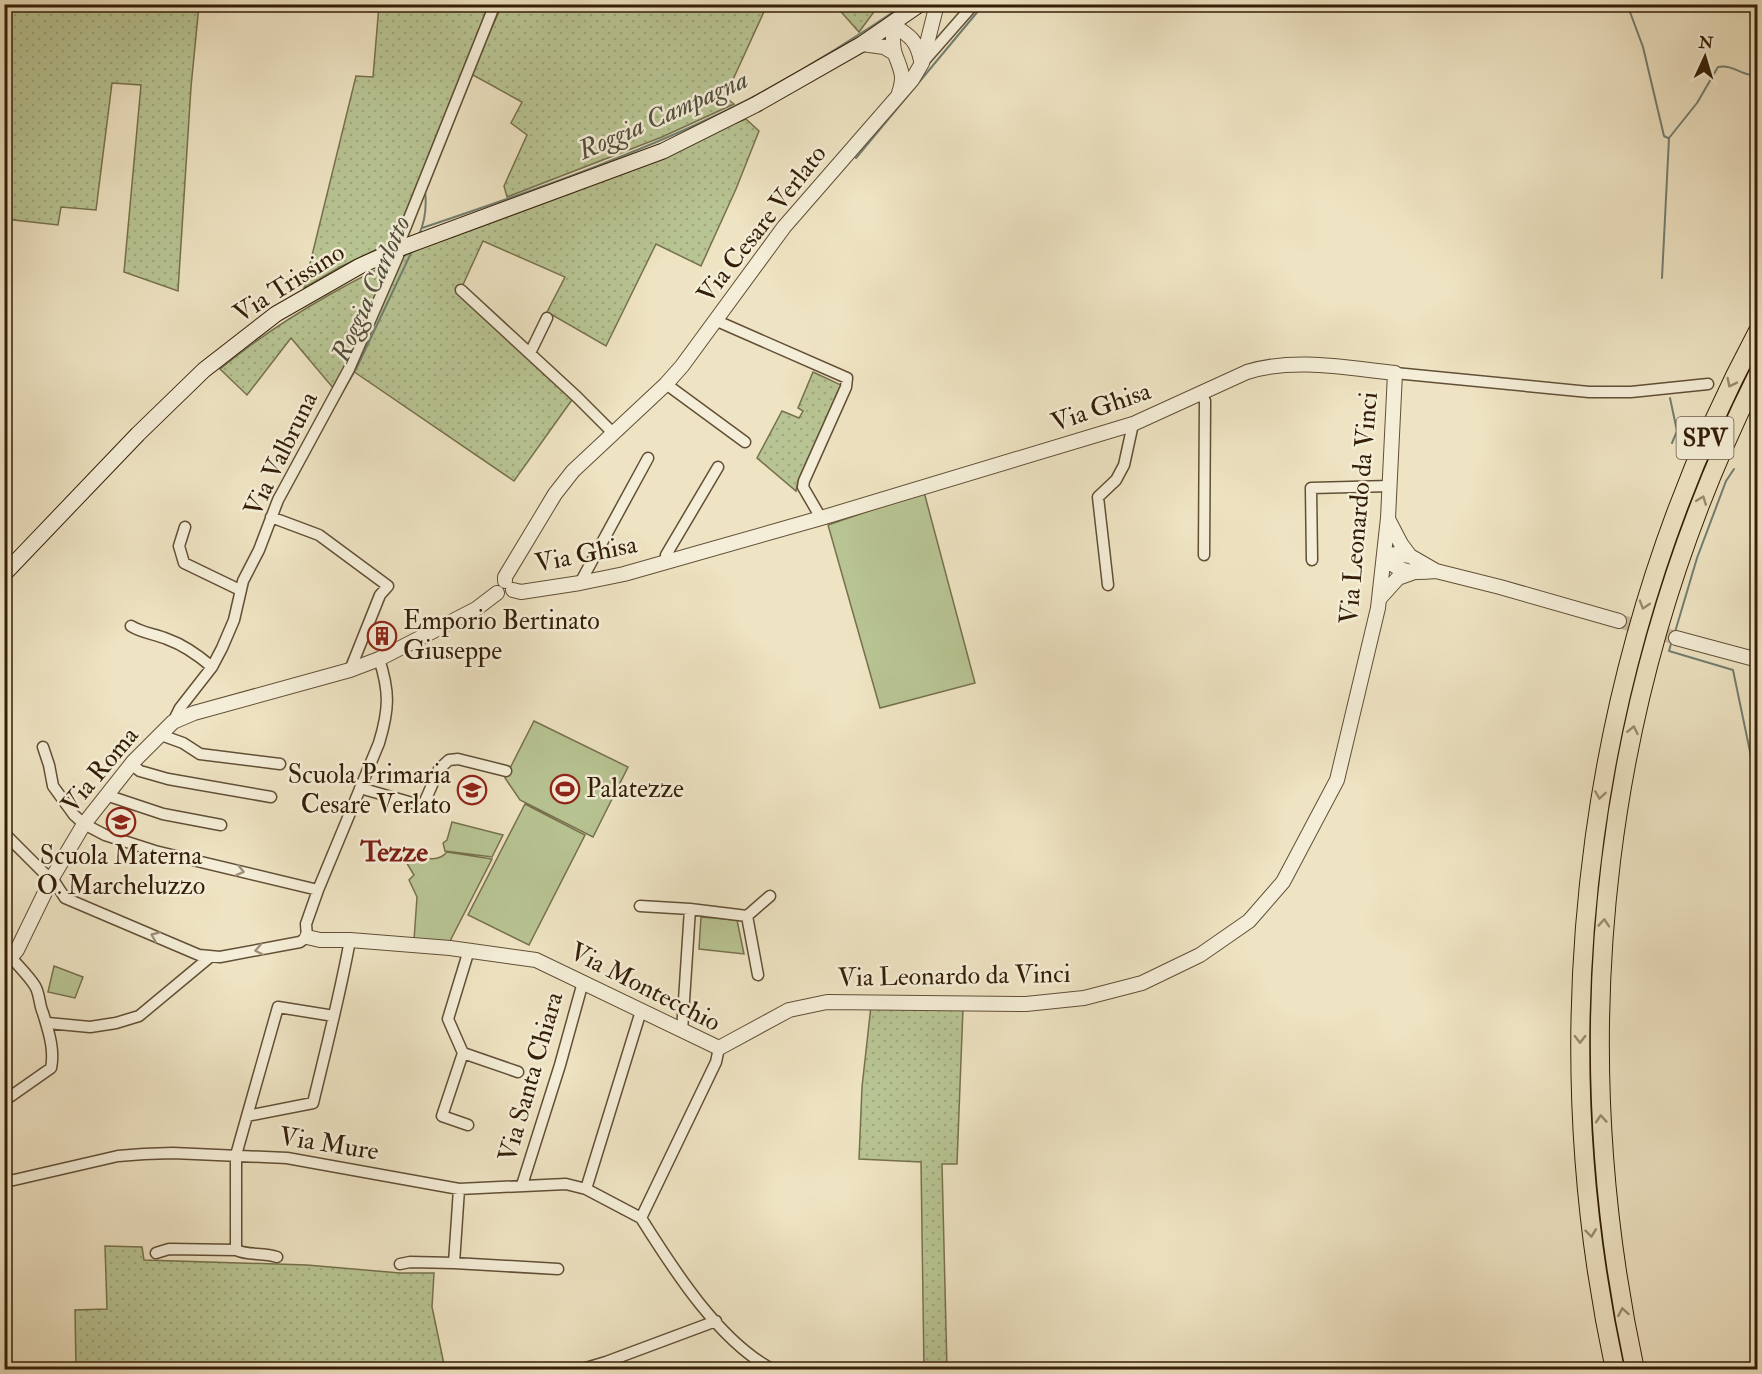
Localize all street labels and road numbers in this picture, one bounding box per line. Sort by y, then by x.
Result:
street label: Via Cesare Verlato [690,139,834,309]
street label: Via Trissino [227,236,351,330]
street label: Via Ghisa [1047,375,1155,439]
street label: Via Valbruna [237,386,325,522]
street label: Via Leonardo da Vinci [1333,391,1385,625]
road number: SPV [1676,417,1734,459]
street label: Via Ghisa [532,528,640,580]
street label: Via Roma [55,720,146,820]
street label: Via Montecchio [564,935,726,1039]
street label: Via Leonardo da Vinci [837,958,1071,994]
street label: Via Santa Chiara [491,988,571,1166]
street label: Via Mure [277,1120,381,1168]

